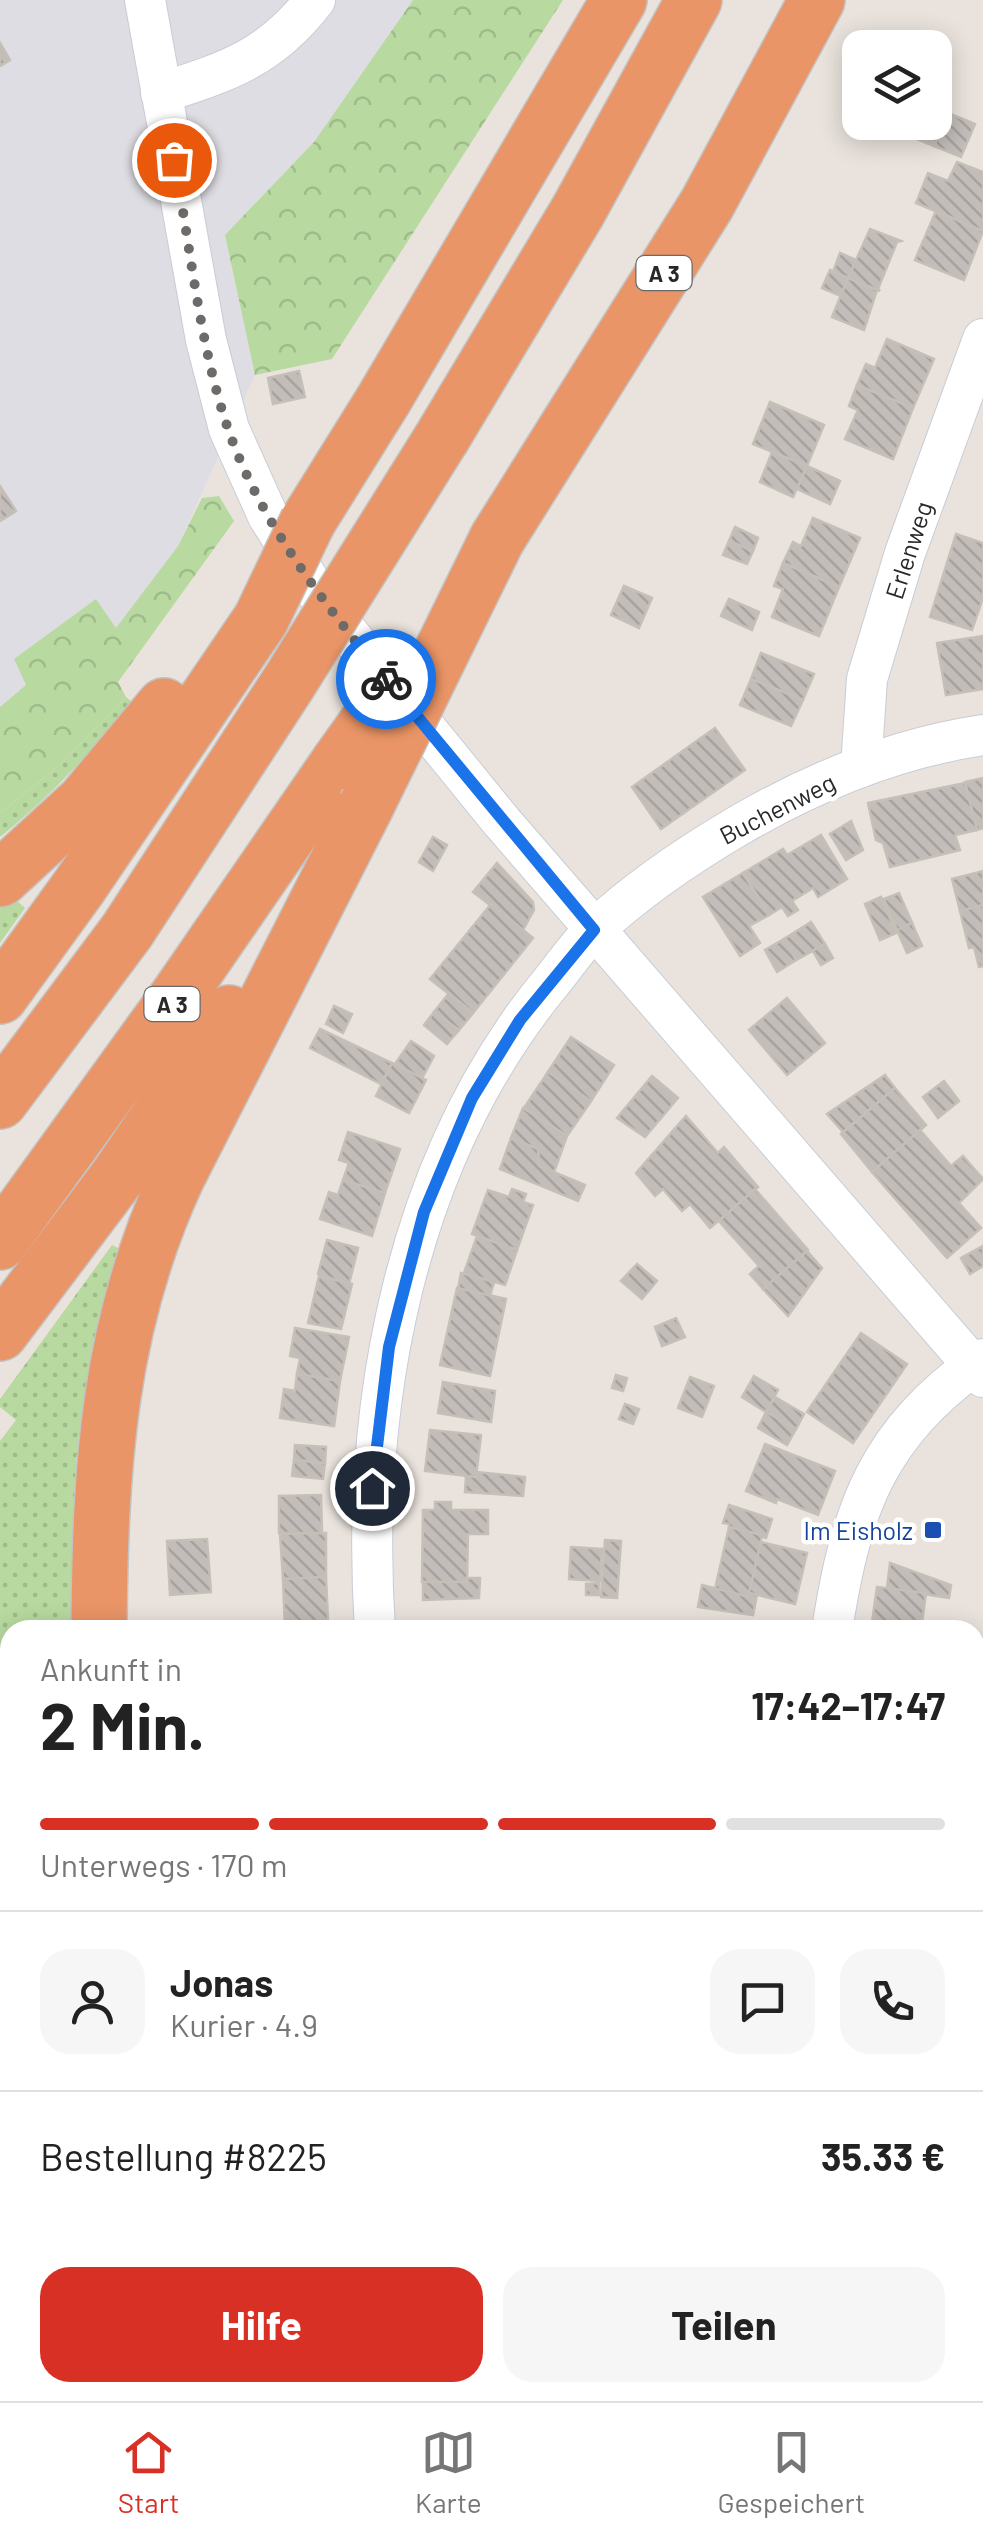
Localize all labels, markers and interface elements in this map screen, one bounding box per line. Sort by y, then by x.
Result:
map controls [842,30,952,140]
button: layers [842,30,952,140]
pin [132,118,217,203]
icon: bag [147,133,202,188]
road number: A 3 [636,256,692,290]
street label: Erlenweg [878,497,938,603]
courier [336,629,436,729]
icon: bike [359,652,414,707]
street label: Buchenweg [714,766,840,850]
road number: A 3 [144,987,200,1021]
pin [330,1446,415,1531]
icon: home [345,1461,400,1516]
place label: Im Eisholz [804,1515,913,1545]
marker: Im Eisholz [922,1519,944,1541]
text: Ankunft in [40,1649,182,1687]
text: 17:42–17:47 [751,1682,945,1728]
text: 2 Min. [40,1685,205,1763]
text: Unterwegs · 170 m [40,1845,287,1883]
button: person [40,1949,145,2054]
button: chat [710,1949,815,2054]
button: phone [840,1949,945,2054]
text: Jonas [170,1959,273,2005]
text: Kurier · 4.9 [170,2005,318,2043]
text: Bestellung #8225 [40,2133,327,2179]
text: 35.33 € [821,2133,945,2179]
button: Hilfe [40,2267,483,2382]
button: Teilen [503,2267,945,2382]
tab: Start [118,2425,179,2519]
tab: Karte [415,2425,482,2519]
tab: Gespeichert [717,2425,865,2519]

